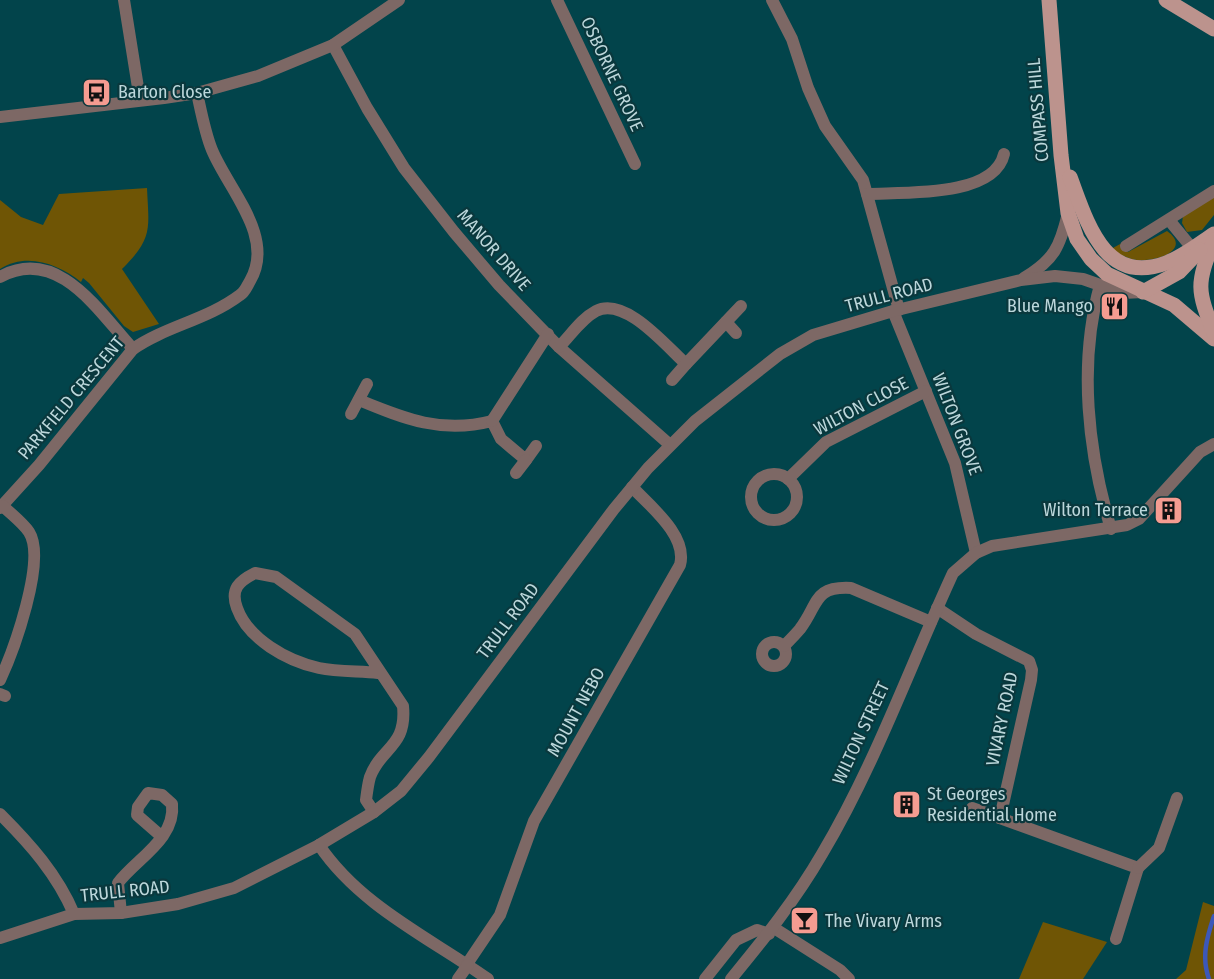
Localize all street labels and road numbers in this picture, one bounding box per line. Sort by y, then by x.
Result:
street label: OSBORNE GROVE [576,13,648,135]
street label: COMPASS HILL [1023,57,1053,163]
street label: MANOR DRIVE [453,205,535,295]
street label: TRULL ROAD [843,273,935,317]
street label: PARKFIELD CRESCENT [13,332,129,464]
street label: WILTON GROVE [927,370,987,478]
street label: WILTON CLOSE [810,372,912,440]
street label: TRULL ROAD [472,579,544,663]
street label: MOUNT NEBO [542,664,610,760]
street label: VIVARY ROAD [981,670,1023,768]
street label: WILTON STREET [828,678,895,788]
street label: TRULL ROAD [79,875,171,907]

